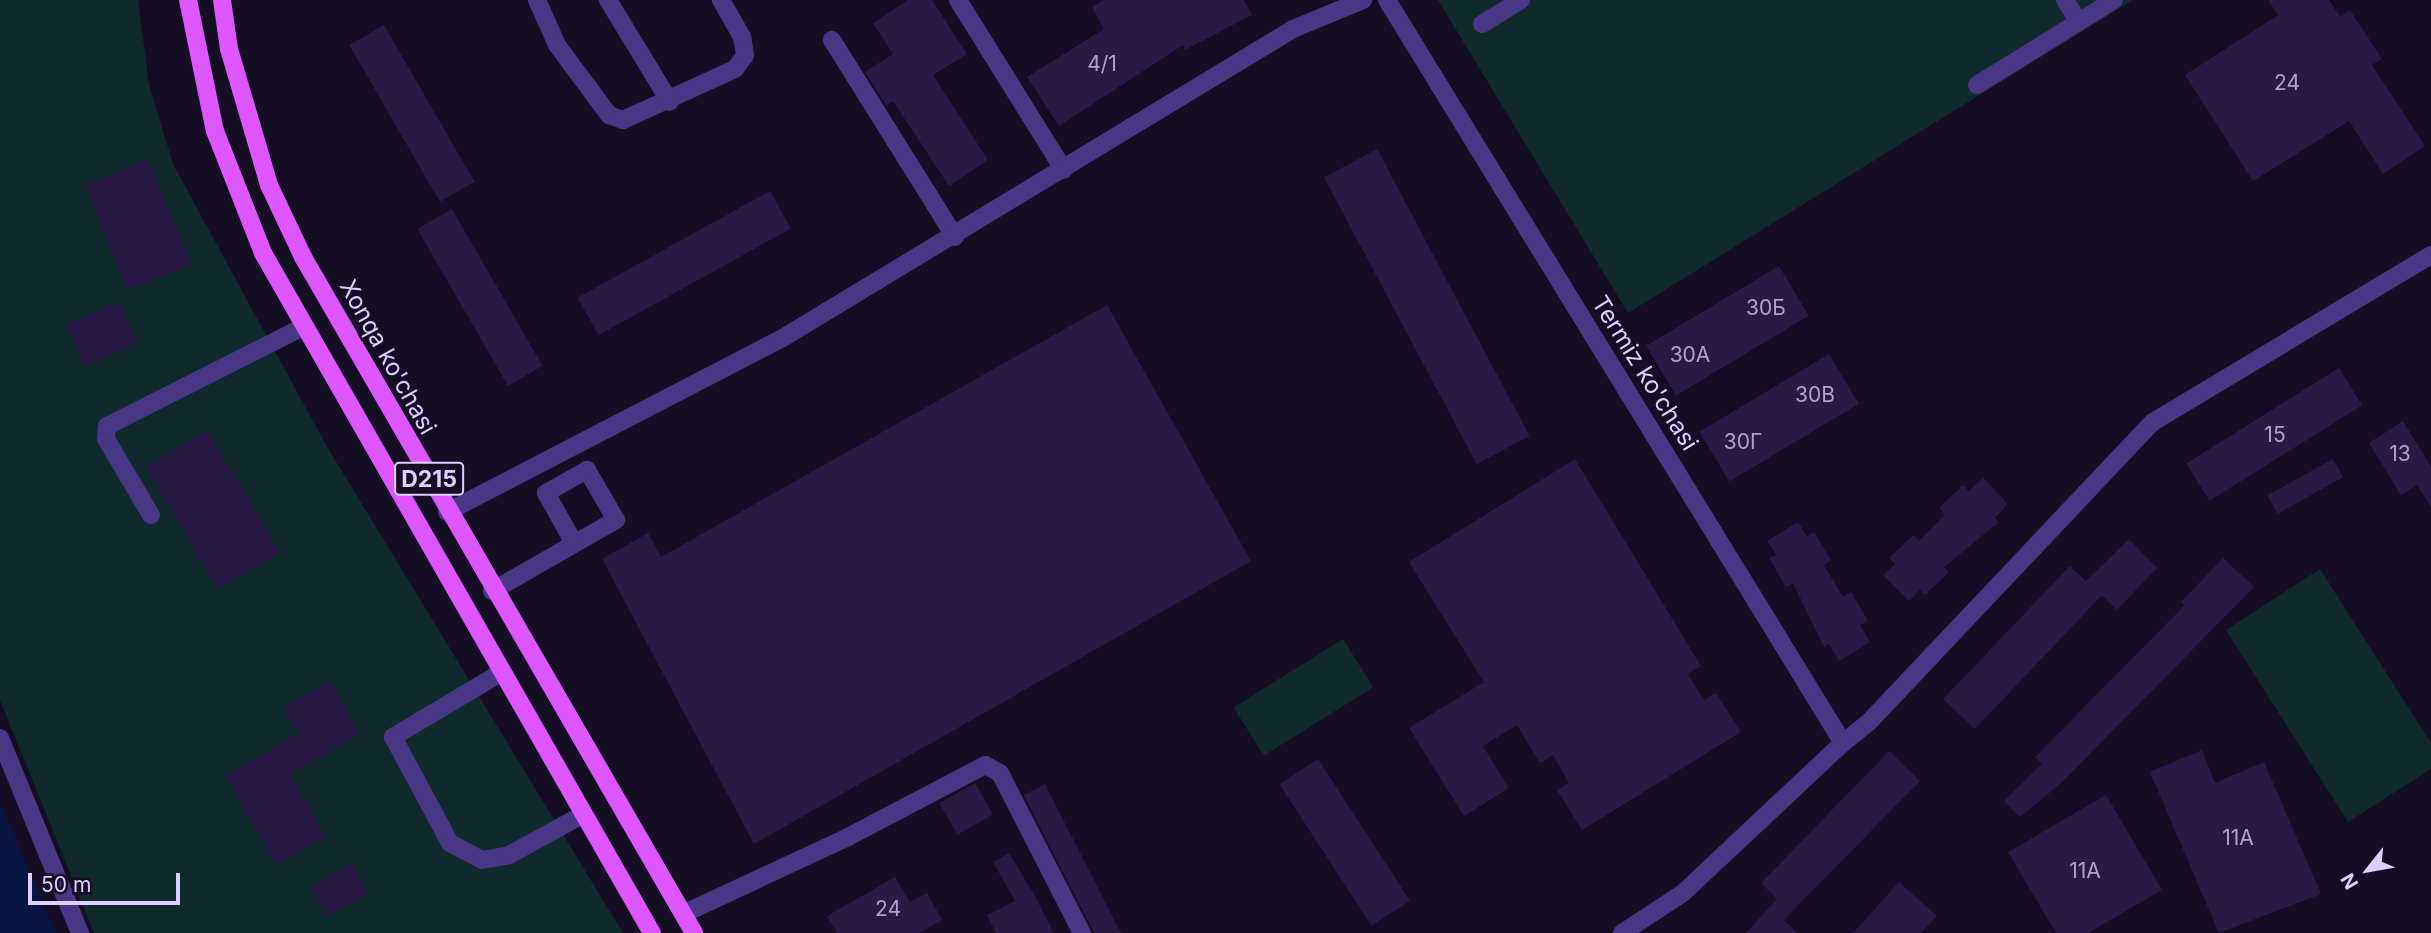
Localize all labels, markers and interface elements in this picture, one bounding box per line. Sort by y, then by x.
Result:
house number: 4/1 [1087,51,1117,77]
house number: 24 [2274,70,2300,96]
street label: Xonqa ko'chasi [334,275,442,439]
street label: Termiz ko'chasi [1586,290,1704,456]
house number: 30Б [1746,295,1786,321]
house number: 30А [1670,342,1710,368]
house number: 30В [1795,382,1835,408]
house number: 15 [2264,422,2286,448]
house number: 30Г [1724,429,1762,455]
house number: 13 [2389,441,2411,467]
road number: D215 [394,460,464,499]
house number: 11А [2222,825,2254,851]
north arrow [2333,835,2403,905]
house number: 11А [2069,858,2101,884]
scale bar [32,860,184,904]
text: N [2336,869,2363,893]
text: 50 m [41,872,91,897]
house number: 24 [875,896,901,922]

